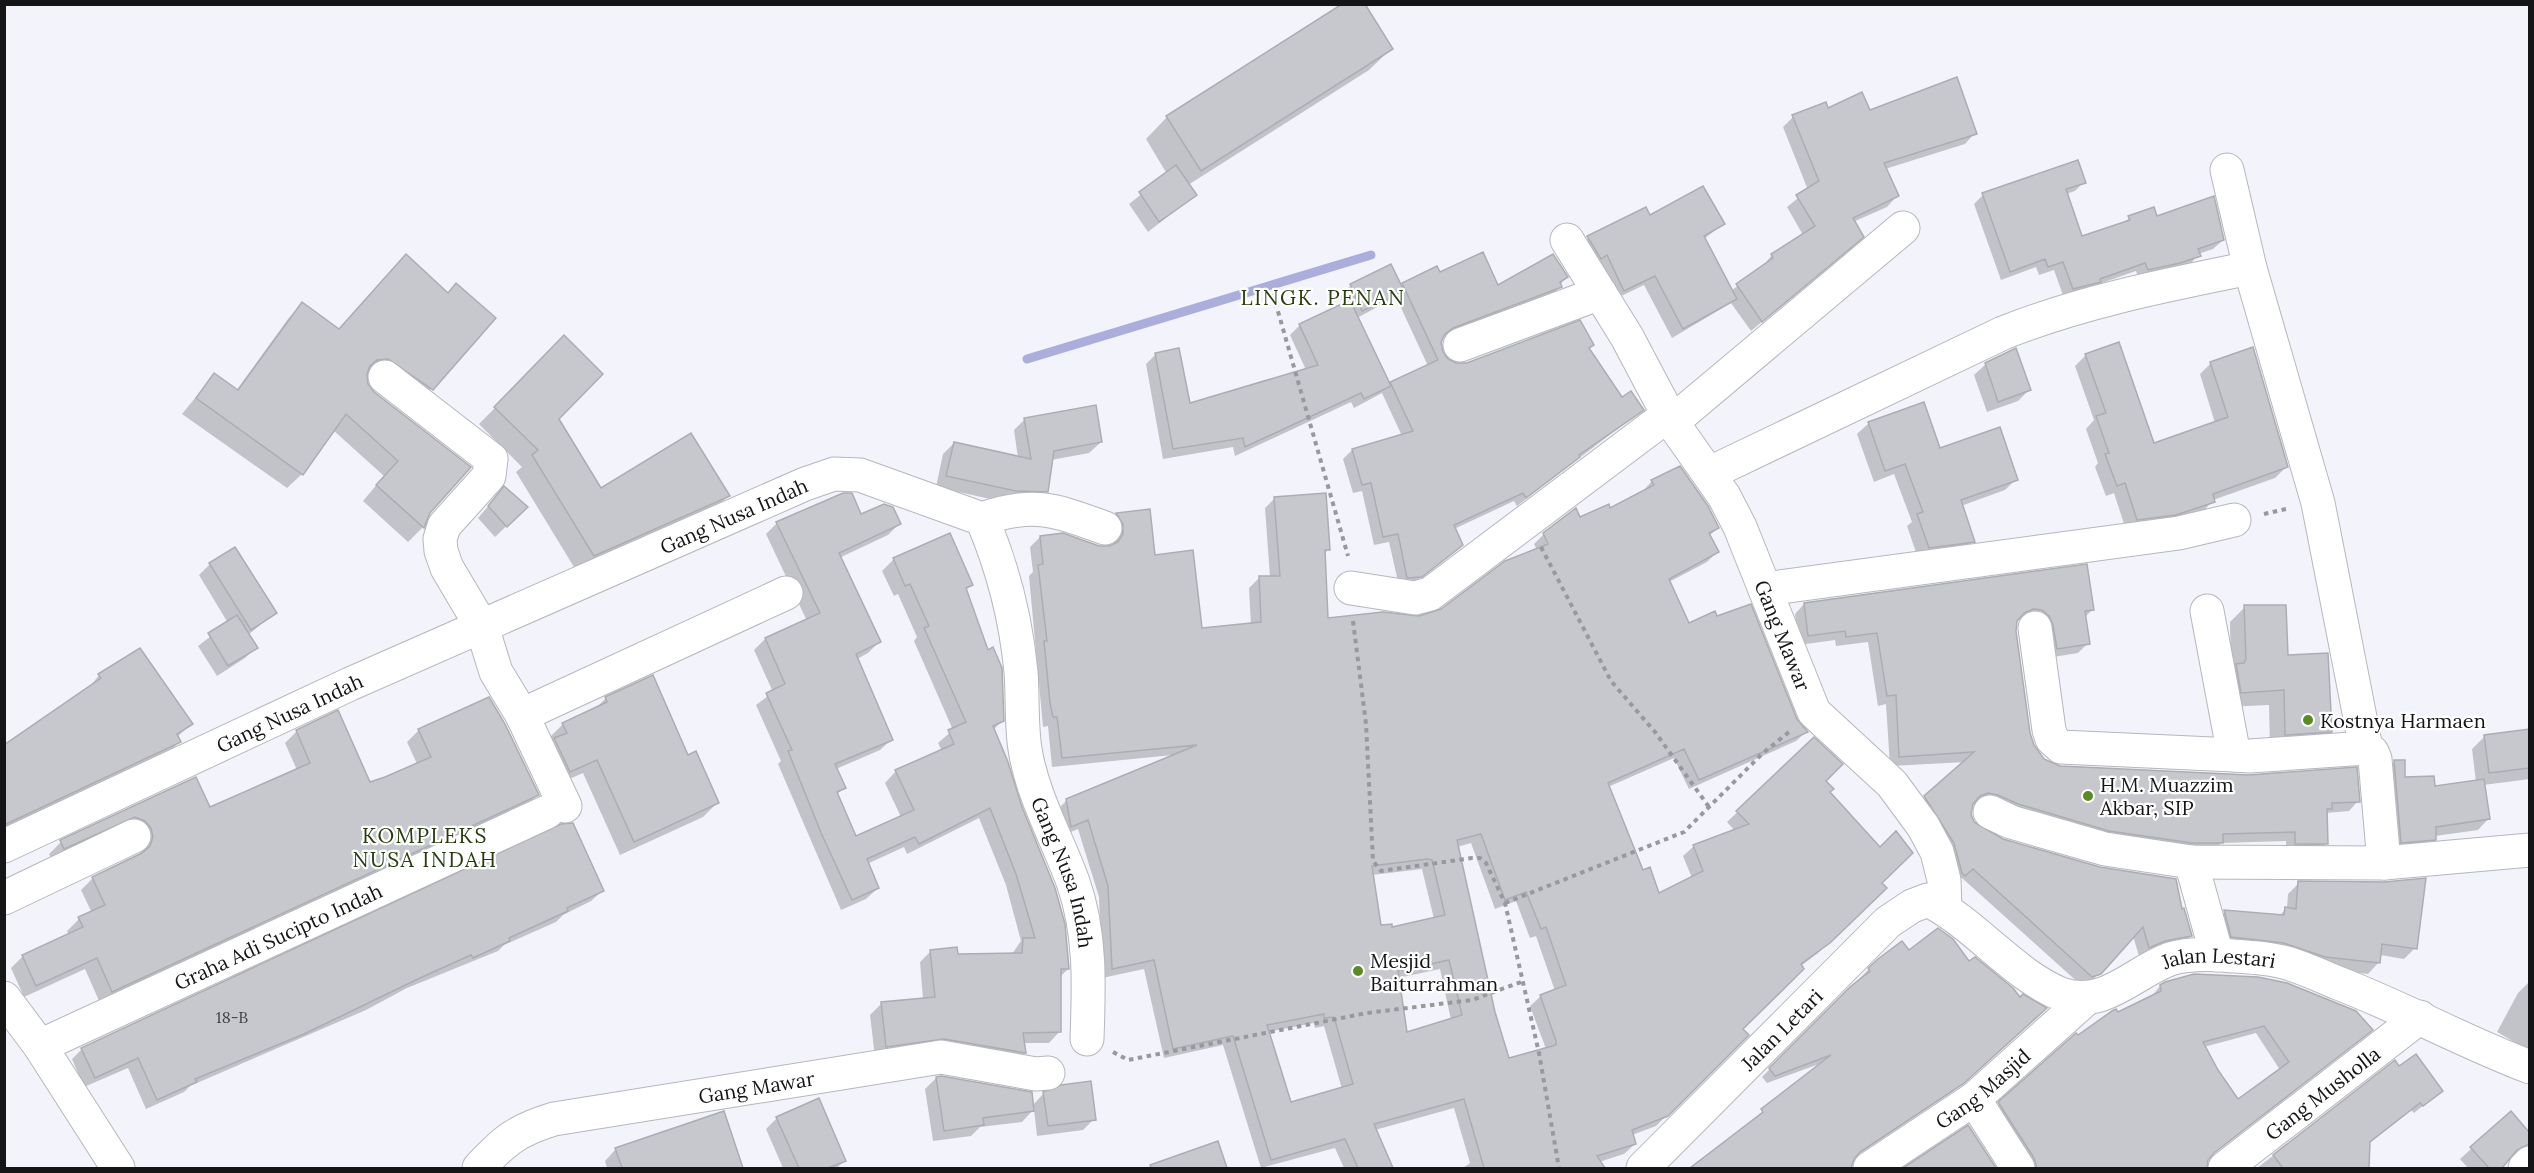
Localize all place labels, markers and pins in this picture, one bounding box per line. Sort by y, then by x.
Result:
place label: Kostnya Harmaen [2320,708,2486,733]
marker: Kostnya Harmaen [2301,713,2315,727]
place label: H.M. Muazzim Akbar, SIP [2099,772,2234,820]
marker: H.M. Muazzim Akbar, SIP [2081,789,2095,803]
place label: Mesjid Baiturrahman [1370,948,1498,996]
marker: Mesjid Baiturrahman [1351,964,1365,978]

